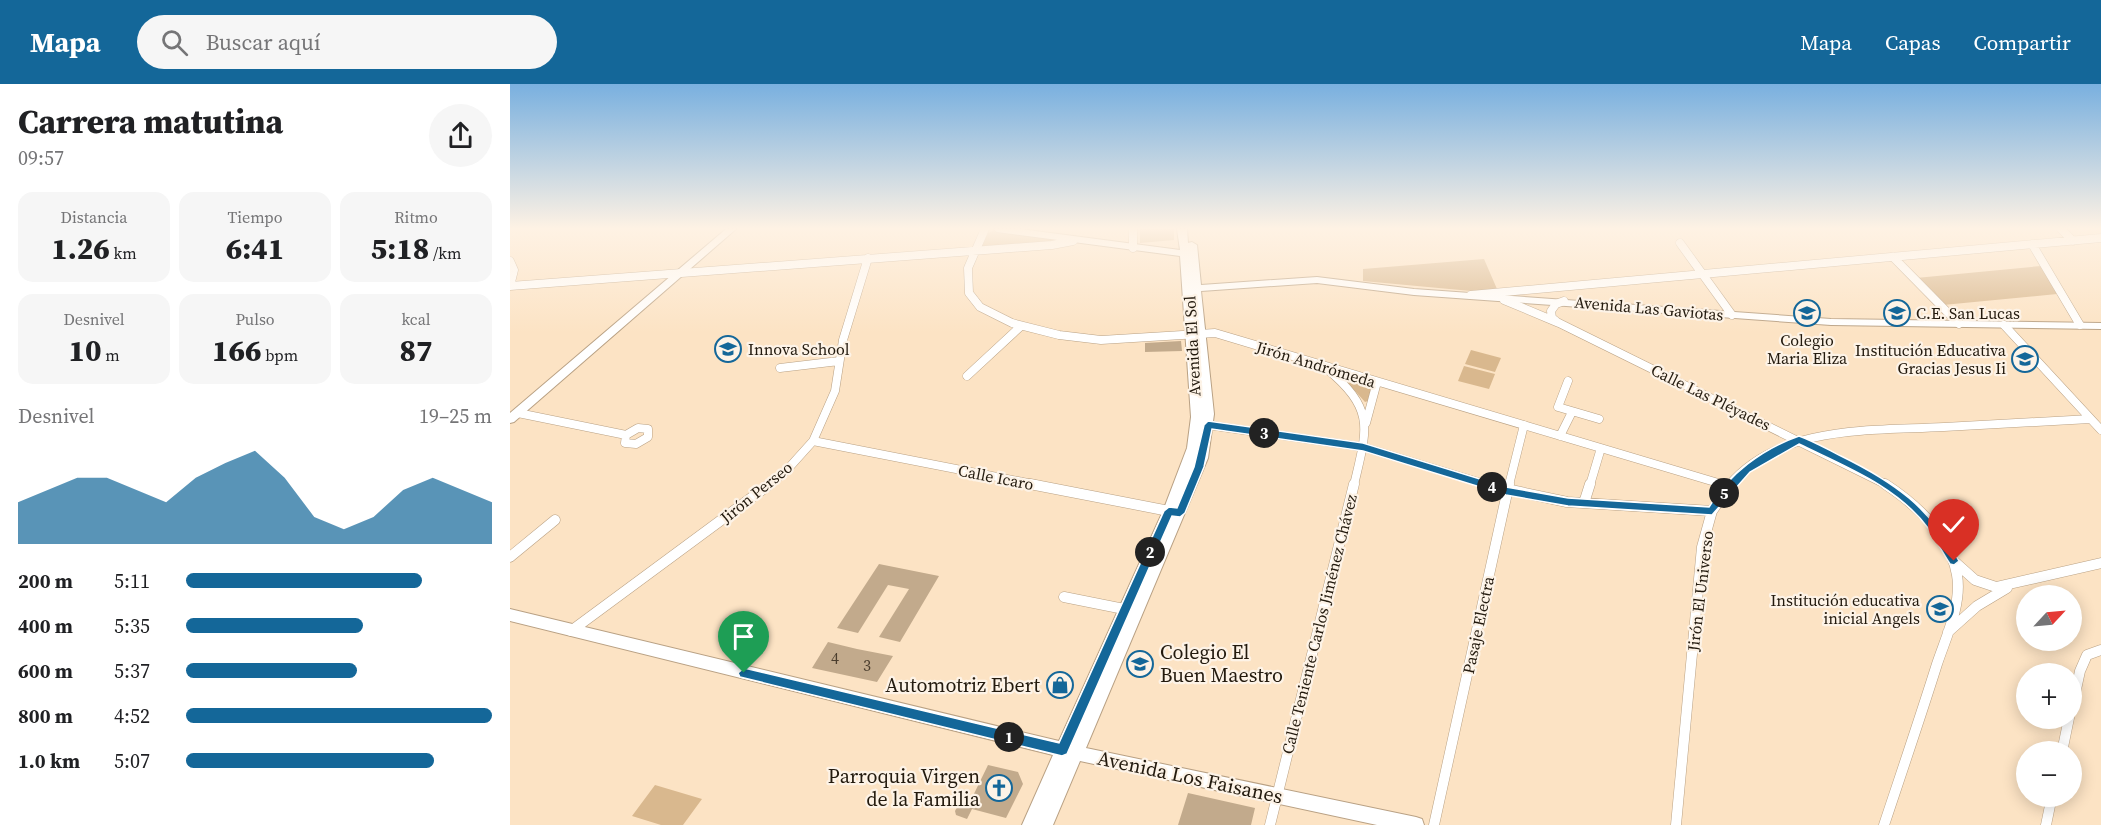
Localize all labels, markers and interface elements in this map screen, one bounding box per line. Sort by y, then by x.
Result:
search box [137,15,557,69]
text: Mapa [30,23,101,61]
icon: search [158,26,191,59]
text: Buscar aquí [206,27,321,57]
text: Mapa [1800,28,1852,57]
text: Capas [1885,28,1941,57]
text: Compartir [1974,28,2071,57]
text: Carrera matutina [18,99,283,144]
button: share [429,104,492,167]
text: 09:57 [18,144,64,172]
text: Distancia [61,206,127,228]
text: Tiempo [228,206,282,228]
text: Ritmo [394,206,438,228]
text: 1.26 [51,228,110,269]
text: 6:41 [226,228,284,269]
text: 5:18 [371,228,429,269]
text: km [110,242,137,264]
text: /km [429,242,461,264]
street label: Avenida Las Gaviotas [1573,291,1725,325]
street label: Avenida El Sol [1178,295,1206,397]
school or university icon: Colegio Maria Eliza [1792,298,1822,328]
school or university icon: C.E. San Lucas [1882,298,1912,328]
place label: C.E. San Lucas [1916,302,2020,324]
text: Desnivel [63,308,125,330]
text: Pulso [235,308,275,330]
text: kcal [401,308,431,330]
place label: Colegio Maria Eliza [1767,329,1848,369]
text: 10 [68,330,101,371]
text: 166 [212,330,262,371]
text: 87 [399,330,433,371]
school or university icon: Innova School [713,334,743,364]
street label: Jirón Andrómeda [1253,335,1379,393]
place label: Innova School [748,338,850,360]
place label: Institución Educativa Gracias Jesus Ii [1855,339,2007,379]
text: m [101,344,120,366]
text: bpm [262,344,298,366]
school or university icon: Institución Educativa Gracias Jesus Ii [2010,344,2040,374]
street label: Calle Las Pléyades [1648,359,1775,436]
text: Desnivel [18,402,95,430]
text: 19–25 m [419,402,492,430]
pin: 3 [1249,418,1279,448]
text: 3 [1260,422,1268,444]
street label: Jirón Perseo [714,456,797,529]
street label: Calle Icaro [956,459,1036,495]
pin: 4 [1477,472,1507,502]
text: 4 [1488,476,1496,498]
pin: 5 [1709,478,1739,508]
text: 5 [1720,482,1728,504]
street label: Calle Teniente Carlos Jiménez Chávez [1276,492,1362,756]
pin [1928,499,1979,561]
icon: check [1937,508,1970,541]
street label: Jirón El Universo [1682,529,1718,653]
pin: 2 [1135,537,1165,567]
text: 2 [1146,541,1154,563]
text: 200 m [18,567,73,595]
text: 5:11 [114,567,150,595]
street label: Pasaje Electra [1457,573,1499,676]
north arrow [2016,585,2082,651]
map controls [2016,585,2082,807]
place label: Institución educativa inicial Angels [1770,589,1921,629]
school or university icon: Institución educativa inicial Angels [1925,594,1955,624]
pin [718,611,769,673]
text: 400 m [18,612,73,640]
text: 5:35 [114,612,150,640]
icon: arrive [727,620,760,653]
place label: Colegio El Buen Maestro [1160,638,1283,689]
house number: 4 [831,647,839,669]
school or university icon: Colegio El Buen Maestro [1125,649,1155,679]
house number: 3 [863,654,871,676]
text: 600 m [18,657,73,685]
text: 5:37 [114,657,150,685]
button: + [2016,663,2082,729]
shop icon: Automotriz Ebert [1045,670,1075,700]
place label: Automotriz Ebert [885,671,1040,699]
text: 800 m [18,702,73,730]
text: 4:52 [114,702,150,730]
pin: 1 [994,722,1024,752]
text: 1 [1005,726,1013,748]
button: − [2016,741,2082,807]
street label: Avenida Los Faisanes [1095,744,1285,810]
text: 1.0 km [18,747,80,775]
text: 5:07 [114,747,150,775]
place label: Parroquia Virgen de la Familia [828,762,981,813]
church icon: Parroquia Virgen de la Familia [984,773,1014,803]

